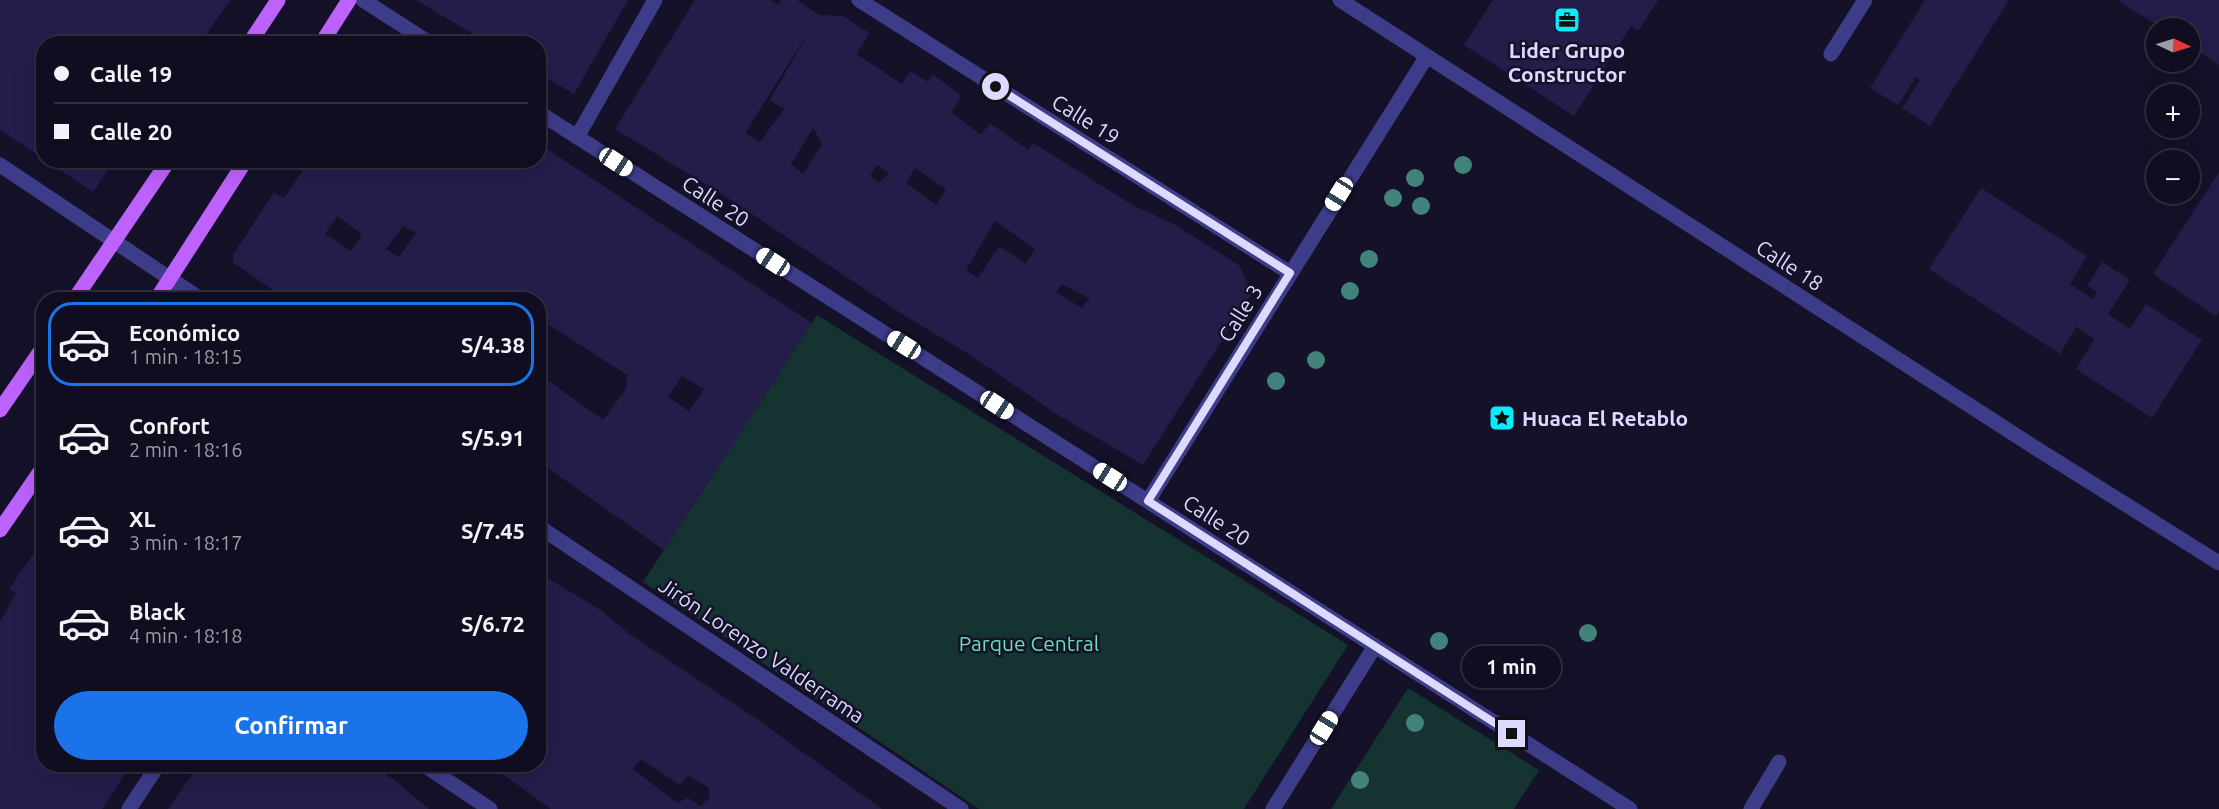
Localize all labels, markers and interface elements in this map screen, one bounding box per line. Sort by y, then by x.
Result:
office icon: Lider Grupo Constructor [1552,5,1582,35]
north arrow [2146,18,2200,72]
map controls [2146,18,2200,204]
place label: Lider Grupo Constructor [1508,38,1627,86]
text: Calle 19 [90,61,172,86]
route start [982,73,1009,100]
button: + [2146,84,2200,138]
street label: Calle 19 [1048,89,1124,149]
text: Calle 20 [90,119,172,144]
car [596,145,636,179]
button: − [2146,150,2200,204]
street label: Calle 20 [678,171,754,231]
car [1322,174,1356,214]
street label: Calle 18 [1752,235,1828,295]
car [753,245,793,279]
street label: Calle 3 [1213,280,1267,346]
icon: car [57,317,111,371]
text: Económico [129,320,240,345]
car [884,328,924,362]
text: S/4.38 [461,332,525,357]
text: 1 min · 18:15 [129,345,243,368]
car [977,388,1017,422]
place icon: Huaca El Retablo [1487,403,1517,433]
place label: Huaca El Retablo [1522,406,1688,430]
icon: car [57,410,111,464]
text: Confort [129,413,210,438]
text: S/5.91 [461,425,525,450]
text: 2 min · 18:16 [129,438,243,461]
car [1090,460,1130,494]
street label: Calle 20 [1179,490,1255,550]
icon: car [57,503,111,557]
text: XL [129,506,156,531]
text: S/7.45 [461,518,525,543]
text: 3 min · 18:17 [129,531,243,554]
street label: Jirón Lorenzo Valderrama [655,572,869,728]
icon: car [57,596,111,650]
text: Black [129,599,186,624]
text: S/6.72 [461,611,525,636]
text: 4 min · 18:18 [129,624,243,647]
park label: Parque Central [959,631,1099,655]
callout: 1 min [1462,647,1562,689]
text: 1 min [1486,655,1537,678]
button: Confirmar [54,691,528,760]
car [1307,708,1341,748]
route end [1498,720,1525,747]

